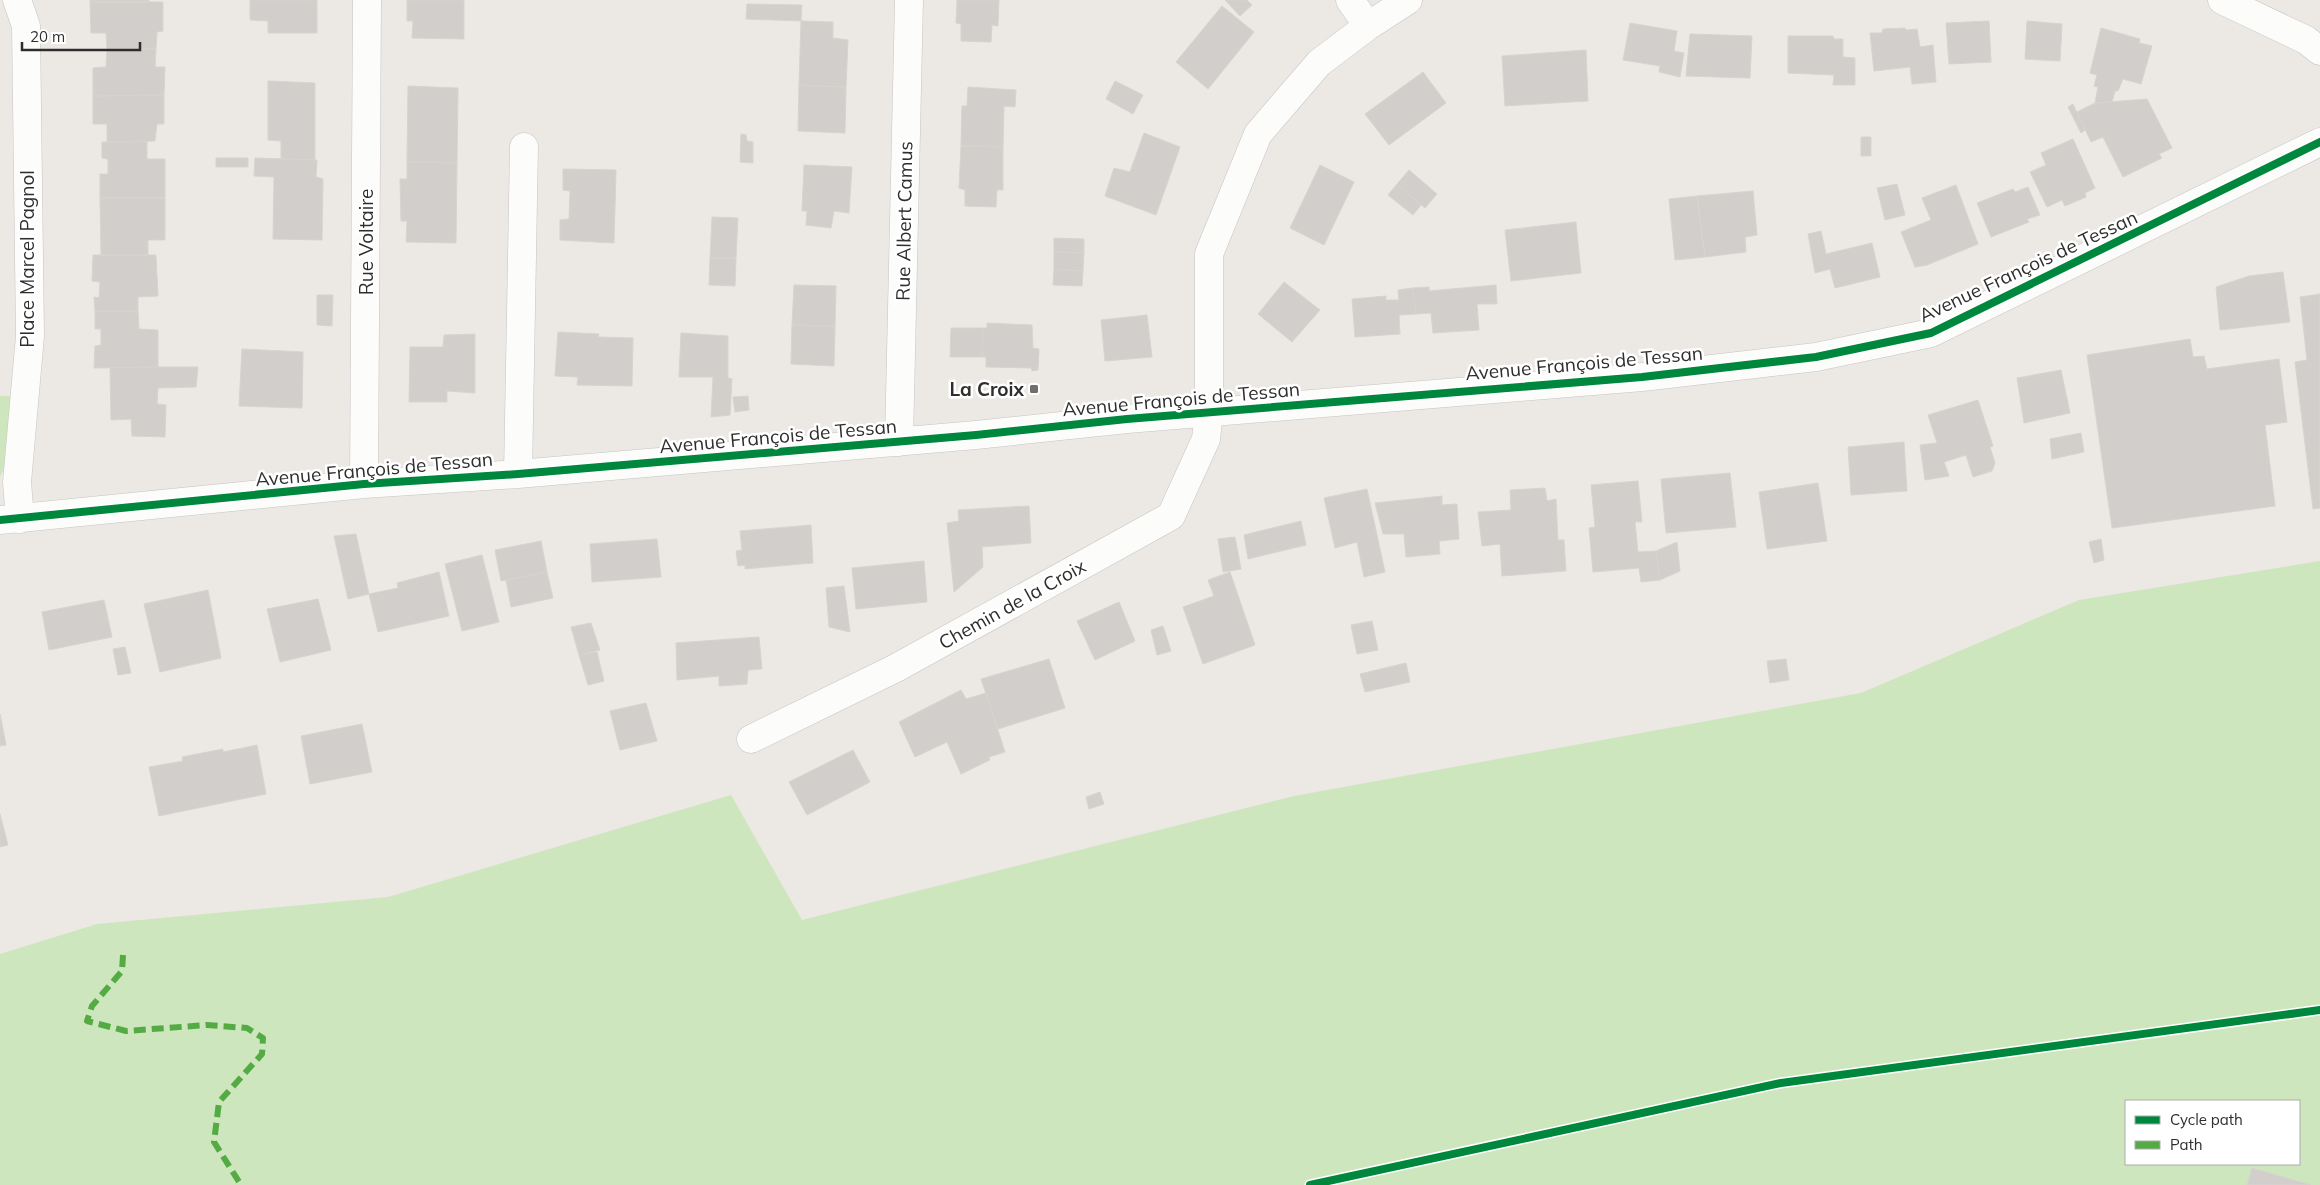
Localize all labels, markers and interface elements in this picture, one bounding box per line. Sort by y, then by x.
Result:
scale bar [22,20,140,52]
text: 20 m [30,27,65,46]
street label: Rue Albert Camus [891,141,917,301]
street label: Place Marcel Pagnol [15,170,39,348]
street label: Rue Voltaire [354,189,378,295]
street label: Avenue François de Tessan [1915,205,2141,327]
street label: Avenue François de Tessan [1464,341,1704,385]
place label: La Croix [949,377,1025,401]
street label: Avenue François de Tessan [1061,377,1301,421]
marker: La Croix [1028,383,1040,395]
street label: Avenue François de Tessan [658,414,898,458]
street label: Avenue François de Tessan [254,447,494,491]
street label: Chemin de la Croix [934,554,1090,654]
legend [2125,1100,2300,1165]
text: Cycle path [2170,1110,2243,1129]
text: Path [2170,1135,2202,1154]

